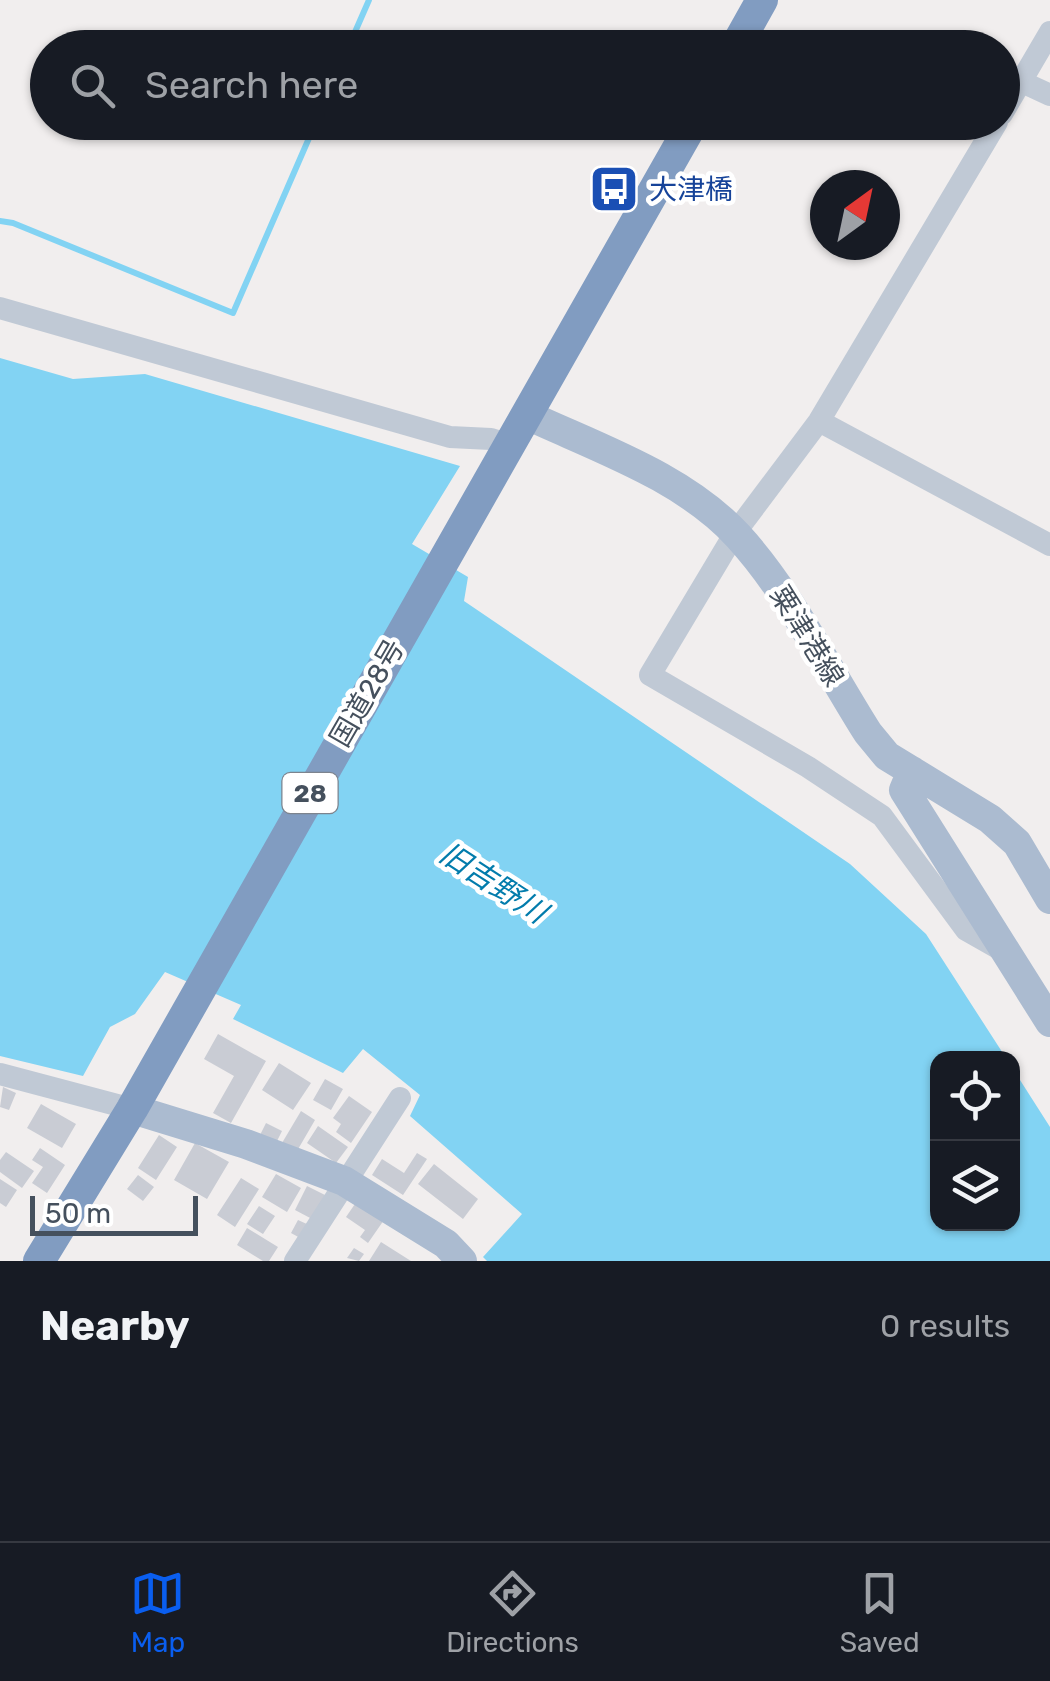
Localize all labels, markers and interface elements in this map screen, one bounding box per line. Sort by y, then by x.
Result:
search box [30,30,1020,140]
icon: search [65,58,120,113]
text: Search here [145,62,358,108]
bus stop icon: 大津橋 [588,163,640,215]
north arrow [810,170,900,260]
place label: 大津橋 [649,173,733,206]
street label: 粟津港線 [763,580,851,692]
street label: 国道28号 [323,634,411,752]
road number: 28 [282,773,338,813]
water label: 旧吉野川 [433,835,556,932]
map controls [930,1051,1020,1231]
button: locate [930,1051,1020,1141]
button: layers [930,1141,1020,1231]
scale bar [30,1191,198,1236]
text: 50 m [45,1197,111,1230]
text: Nearby [40,1301,190,1351]
text: 0 results [880,1307,1010,1345]
tab: Map [130,1566,185,1659]
tab: Directions [446,1566,579,1659]
tab: Saved [840,1566,920,1659]

